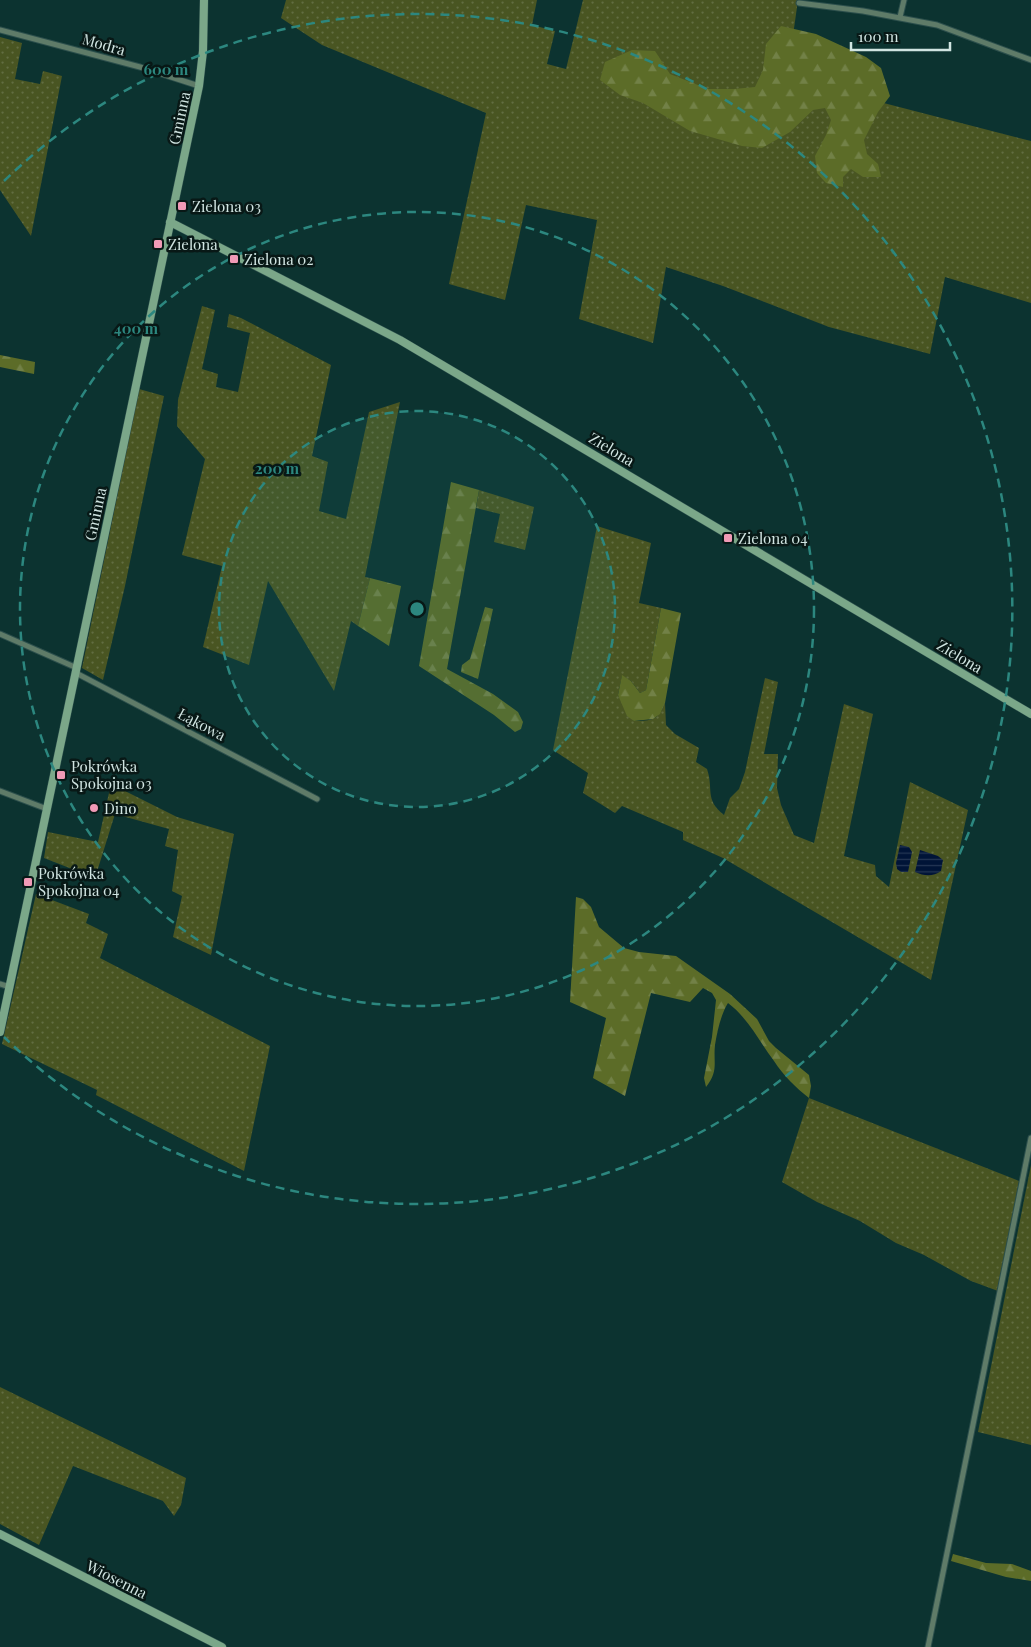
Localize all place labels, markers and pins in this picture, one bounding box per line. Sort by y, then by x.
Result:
place label: Zielona 03 [192,196,261,216]
marker: Zielona 03 [176,200,188,212]
place label: Zielona [168,234,218,254]
marker: Zielona [152,238,164,250]
place label: Zielona 02 [244,249,313,269]
marker: Zielona 02 [228,253,240,265]
place label: Zielona 04 [738,528,808,548]
marker: Zielona 04 [722,532,734,544]
centre of rings [408,600,426,618]
place label: Pokrówka Spokojna 03 [71,756,152,793]
marker: Pokrówka Spokojna 03 [55,769,67,781]
place label: Dino [104,798,136,818]
marker: Dino [88,802,100,814]
place label: Pokrówka Spokojna 04 [38,863,119,900]
marker: Pokrówka Spokojna 04 [22,876,34,888]

